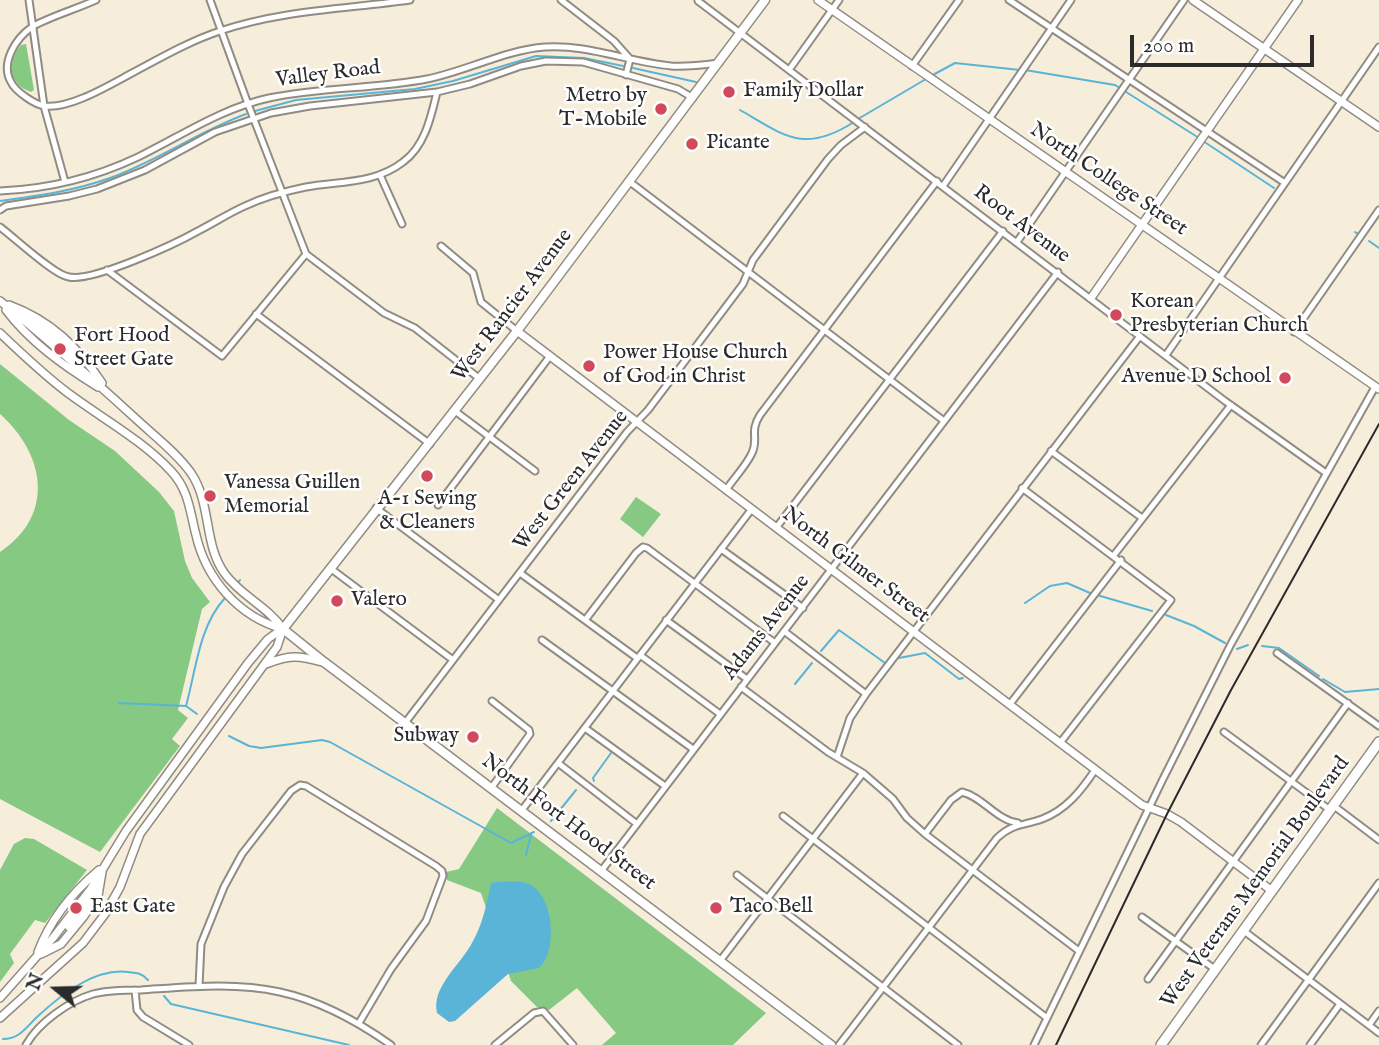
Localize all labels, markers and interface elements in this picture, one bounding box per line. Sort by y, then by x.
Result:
scale bar [1134,21,1318,65]
text: 200 m [1143,33,1194,60]
street label: Valley Road [274,56,382,94]
place label: Family Dollar [743,79,864,105]
place label: Metro by T-Mobile [559,84,647,134]
marker: Family Dollar [721,84,737,100]
marker: Metro by T-Mobile [653,101,669,117]
street label: North College Street [1024,118,1192,242]
place label: Picante [706,131,770,157]
marker: Picante [684,136,700,152]
street label: Root Avenue [968,180,1074,270]
street label: West Rancier Avenue [447,225,579,387]
place label: Korean Presbyterian Church [1130,290,1308,340]
marker: Korean Presbyterian Church [1108,307,1124,323]
place label: Fort Hood Street Gate [74,324,173,374]
marker: Fort Hood Street Gate [52,341,68,357]
place label: Power House Church of God in Christ [603,341,788,391]
marker: Power House Church of God in Christ [581,358,597,374]
place label: Avenue D School [1122,365,1271,391]
marker: Avenue D School [1277,370,1293,386]
street label: West Green Avenue [509,406,635,556]
marker: A-1 Sewing & Cleaners [419,468,435,484]
place label: Vanessa Guillen Memorial [224,471,360,521]
place label: A-1 Sewing & Cleaners [378,487,476,537]
marker: Vanessa Guillen Memorial [202,488,218,504]
street label: North Gilmer Street [776,502,934,630]
street label: Adams Avenue [718,570,816,686]
place label: Valero [351,588,407,614]
marker: Valero [329,593,345,609]
place label: Subway [393,724,459,750]
marker: Subway [465,729,481,745]
street label: North Fort Hood Street [476,749,660,897]
street label: West Veterans Memorial Boulevard [1156,752,1356,1014]
place label: East Gate [90,895,175,921]
place label: Taco Bell [730,895,813,921]
marker: East Gate [68,900,84,916]
marker: Taco Bell [708,900,724,916]
north arrow [21,954,91,1024]
text: N [22,970,50,994]

